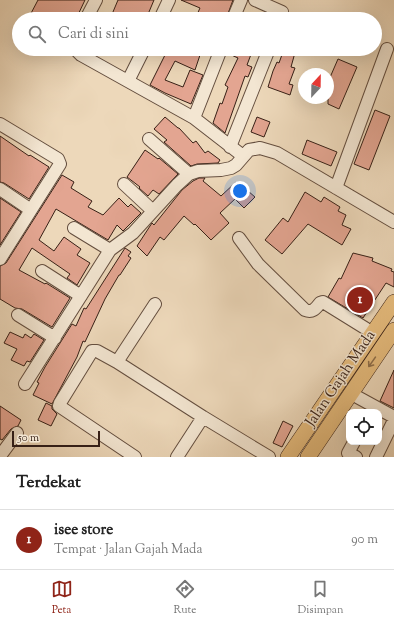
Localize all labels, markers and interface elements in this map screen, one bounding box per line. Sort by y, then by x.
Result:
search box [12,12,382,56]
icon: search [26,23,48,45]
text: Cari di sini [58,24,129,45]
north arrow [298,68,334,104]
your location [230,181,250,201]
pin: 1 [347,285,373,315]
street label: Jalan Gajah Mada [300,326,381,432]
one-way arrow [368,356,376,367]
map controls [346,409,382,445]
button: locate [346,409,382,445]
scale bar [12,429,100,448]
text: 50 m [18,430,39,446]
text: Terdekat [16,471,81,495]
text: isee store [54,520,113,541]
text: 1 [27,531,31,549]
text: 90 m [351,531,378,549]
text: Tempat · Jalan Gajah Mada [54,541,202,559]
tab: Peta [51,578,73,618]
tab: Rute [174,578,196,618]
tab: Disimpan [298,578,343,618]

